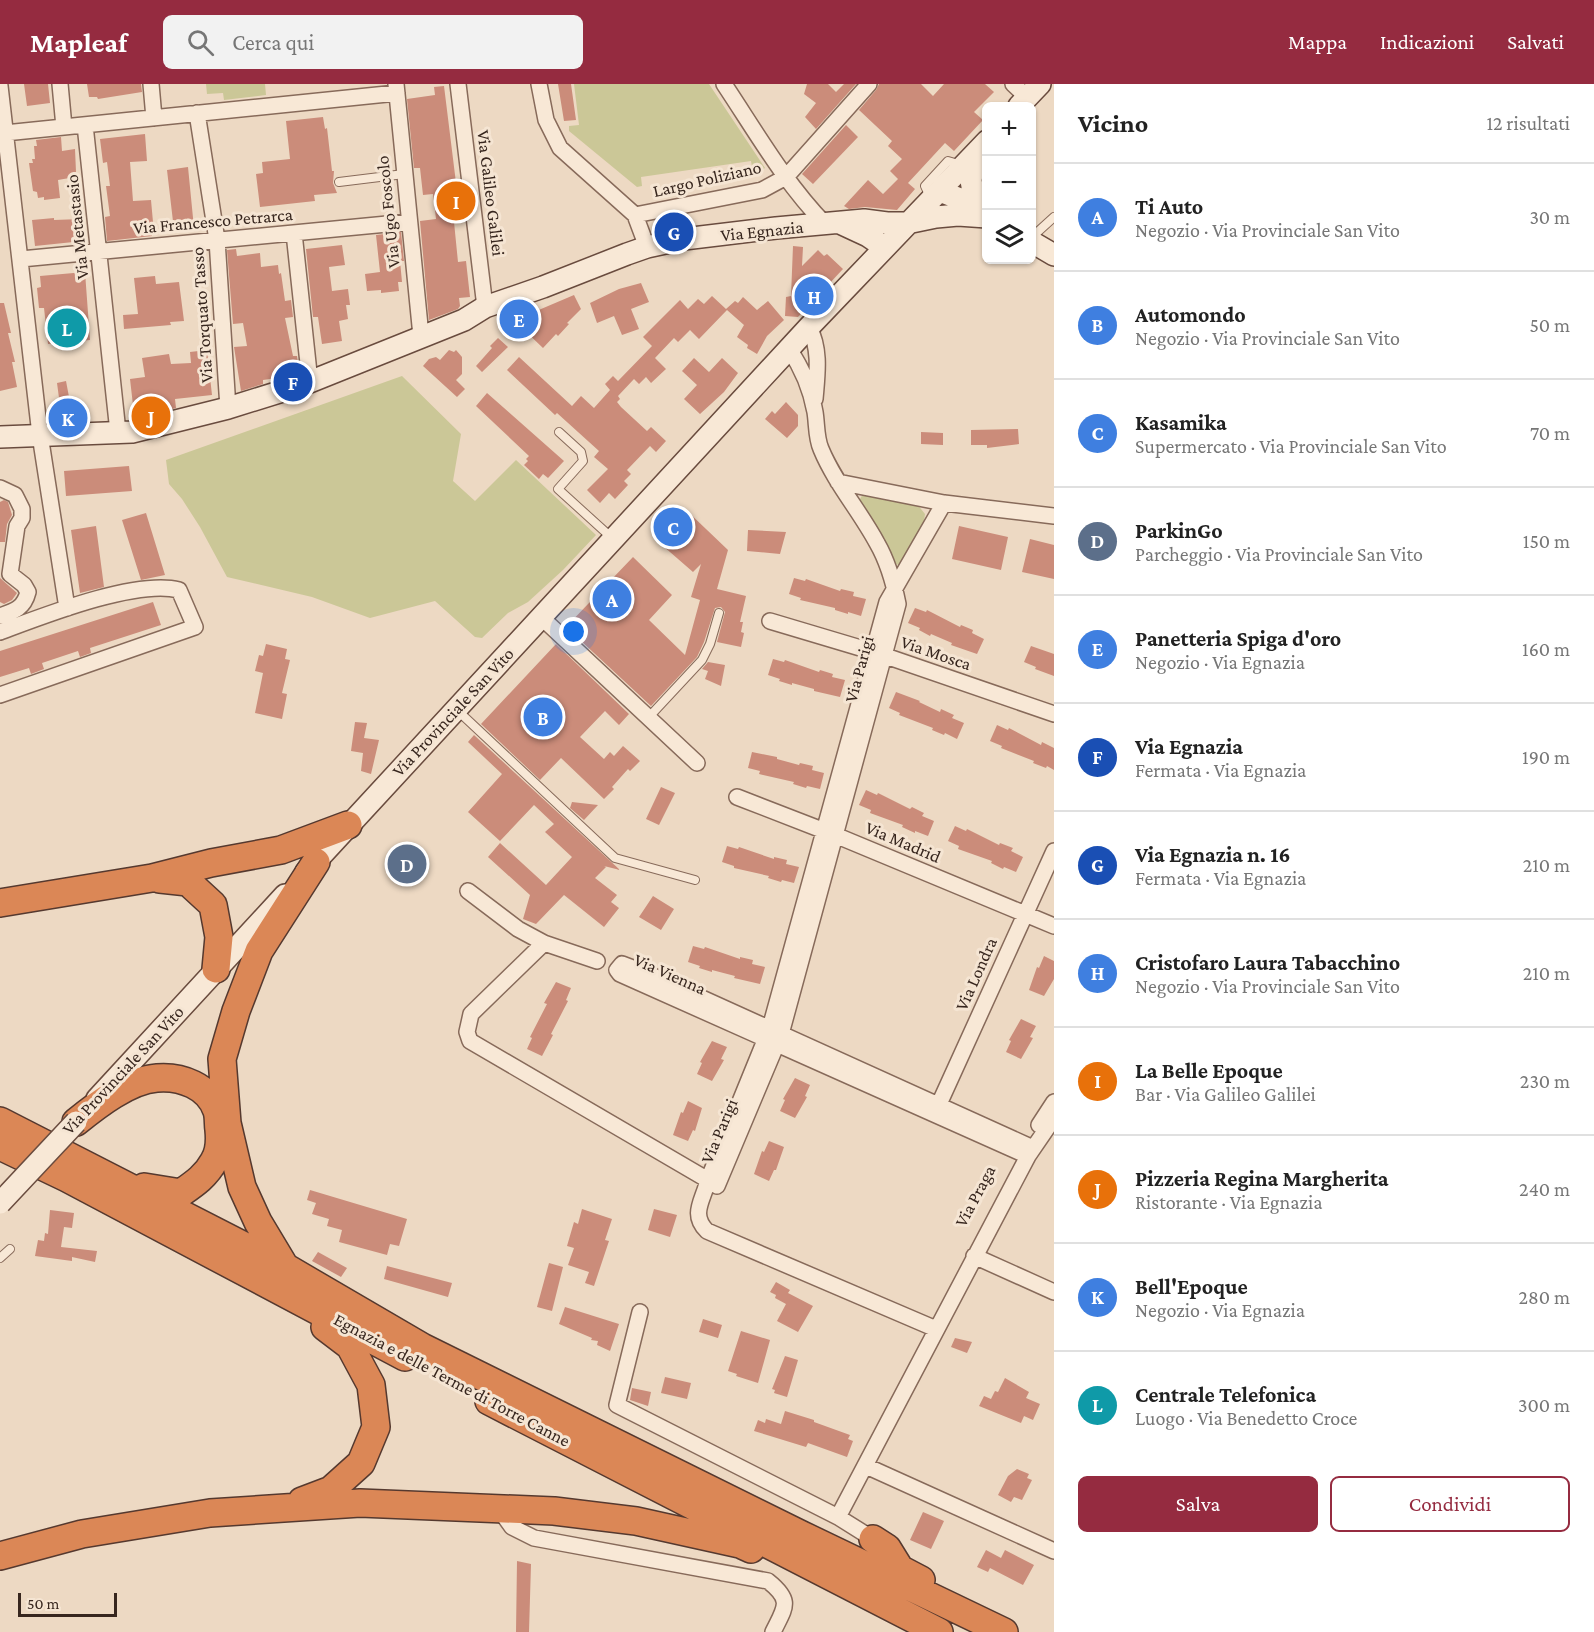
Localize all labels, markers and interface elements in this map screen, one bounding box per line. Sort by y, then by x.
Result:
search box [163,15,583,69]
icon: search [184,26,217,59]
text: Mapleaf [30,27,127,58]
text: Cerca qui [232,30,314,55]
text: Mappa [1288,30,1347,54]
text: Indicazioni [1380,30,1474,54]
text: Salvati [1507,30,1564,54]
map controls [982,102,1036,264]
button: + [982,102,1036,156]
text: Vicino [1078,109,1148,138]
text: 12 risultati [1486,112,1570,134]
street label: Via Galileo Galilei [473,129,509,258]
street label: Via Ugo Foscolo [372,155,404,269]
button: − [982,156,1036,210]
street label: Largo Poliziano [651,157,763,201]
street label: Via Metastasio [62,173,92,280]
pin: I [436,178,476,224]
text: Ti Auto [1135,194,1203,219]
street label: Via Francesco Petrarca [132,204,294,238]
text: A [1092,206,1103,228]
text: 30 m [1529,206,1570,228]
pin: G [654,210,694,254]
button: layers [982,210,1036,264]
street label: Via Egnazia [719,217,805,245]
text: Negozio · Via Provinciale San Vito [1135,219,1400,241]
street label: Via Torquato Tasso [187,246,217,384]
pin: H [794,274,834,318]
pin: E [500,296,538,342]
text: Automondo [1135,302,1246,327]
pin: L [48,306,86,350]
text: B [1092,314,1103,336]
text: 50 m [1529,314,1570,336]
text: Negozio · Via Provinciale San Vito [1135,327,1400,349]
pin: F [274,360,312,404]
pin: J [132,394,170,438]
pin: K [48,396,88,440]
text: Kasamika [1135,410,1227,435]
text: C [1091,422,1104,444]
text: 70 m [1530,422,1570,444]
text: Supermercato · Via Provinciale San Vito [1135,435,1447,457]
pin: C [654,504,692,550]
text: ParkinGo [1135,518,1223,543]
text: D [1091,530,1104,552]
text: 150 m [1523,530,1570,552]
text: Parcheggio · Via Provinciale San Vito [1135,543,1423,565]
pin: A [592,576,632,622]
your location [559,617,588,646]
text: Panetteria Spiga d'oro [1135,626,1341,651]
street label: Via Mosca [898,632,974,674]
street label: Via Parigi [841,633,878,704]
text: E [1092,638,1103,660]
text: 160 m [1522,638,1570,660]
street label: Via Provinciale San Vito [388,643,518,781]
text: Negozio · Via Egnazia [1135,651,1305,673]
pin: B [524,694,562,740]
text: Via Egnazia [1135,734,1243,759]
text: F [1092,746,1103,768]
text: 190 m [1522,746,1570,768]
text: Fermata · Via Egnazia [1135,759,1306,781]
street label: Via Madrid [862,817,944,867]
pin: D [388,842,426,886]
text: Via Egnazia n. 16 [1135,842,1290,867]
text: G [1091,854,1104,876]
text: 210 m [1523,854,1570,876]
text: Fermata · Via Egnazia [1135,867,1306,889]
street label: Via Londra [951,934,1001,1014]
street label: Via Vienna [631,949,709,999]
text: Cristofaro Laura Tabacchino [1135,950,1400,975]
text: H [1091,962,1104,984]
text: 210 m [1523,962,1570,984]
text: Negozio · Via Provinciale San Vito [1135,975,1400,997]
street label: Via Provinciale San Vito [58,1001,188,1139]
text: La Belle Epoque [1135,1058,1283,1083]
text: I [1094,1070,1101,1092]
text: 230 m [1520,1070,1570,1092]
text: Bar · Via Galileo Galilei [1135,1083,1316,1105]
street label: Via Parigi [697,1096,742,1166]
street label: Via Praga [950,1162,1000,1230]
text: Pizzeria Regina Margherita [1135,1166,1388,1191]
text: J [1094,1178,1101,1200]
text: 240 m [1519,1178,1570,1200]
text: Ristorante · Via Egnazia [1135,1191,1323,1213]
text: Bell'Epoque [1135,1274,1248,1299]
text: K [1091,1286,1104,1308]
text: 280 m [1519,1286,1570,1308]
text: Negozio · Via Egnazia [1135,1299,1305,1321]
street label: Egnazia e delle Terme di Torre Canne [331,1309,573,1451]
text: Centrale Telefonica [1135,1382,1316,1407]
text: L [1092,1394,1103,1416]
text: 300 m [1518,1394,1570,1416]
text: Luogo · Via Benedetto Croce [1135,1407,1357,1429]
button: Salva [1078,1476,1318,1532]
button: Condividi [1330,1476,1570,1532]
scale bar [18,1590,117,1618]
text: 50 m [27,1595,59,1612]

